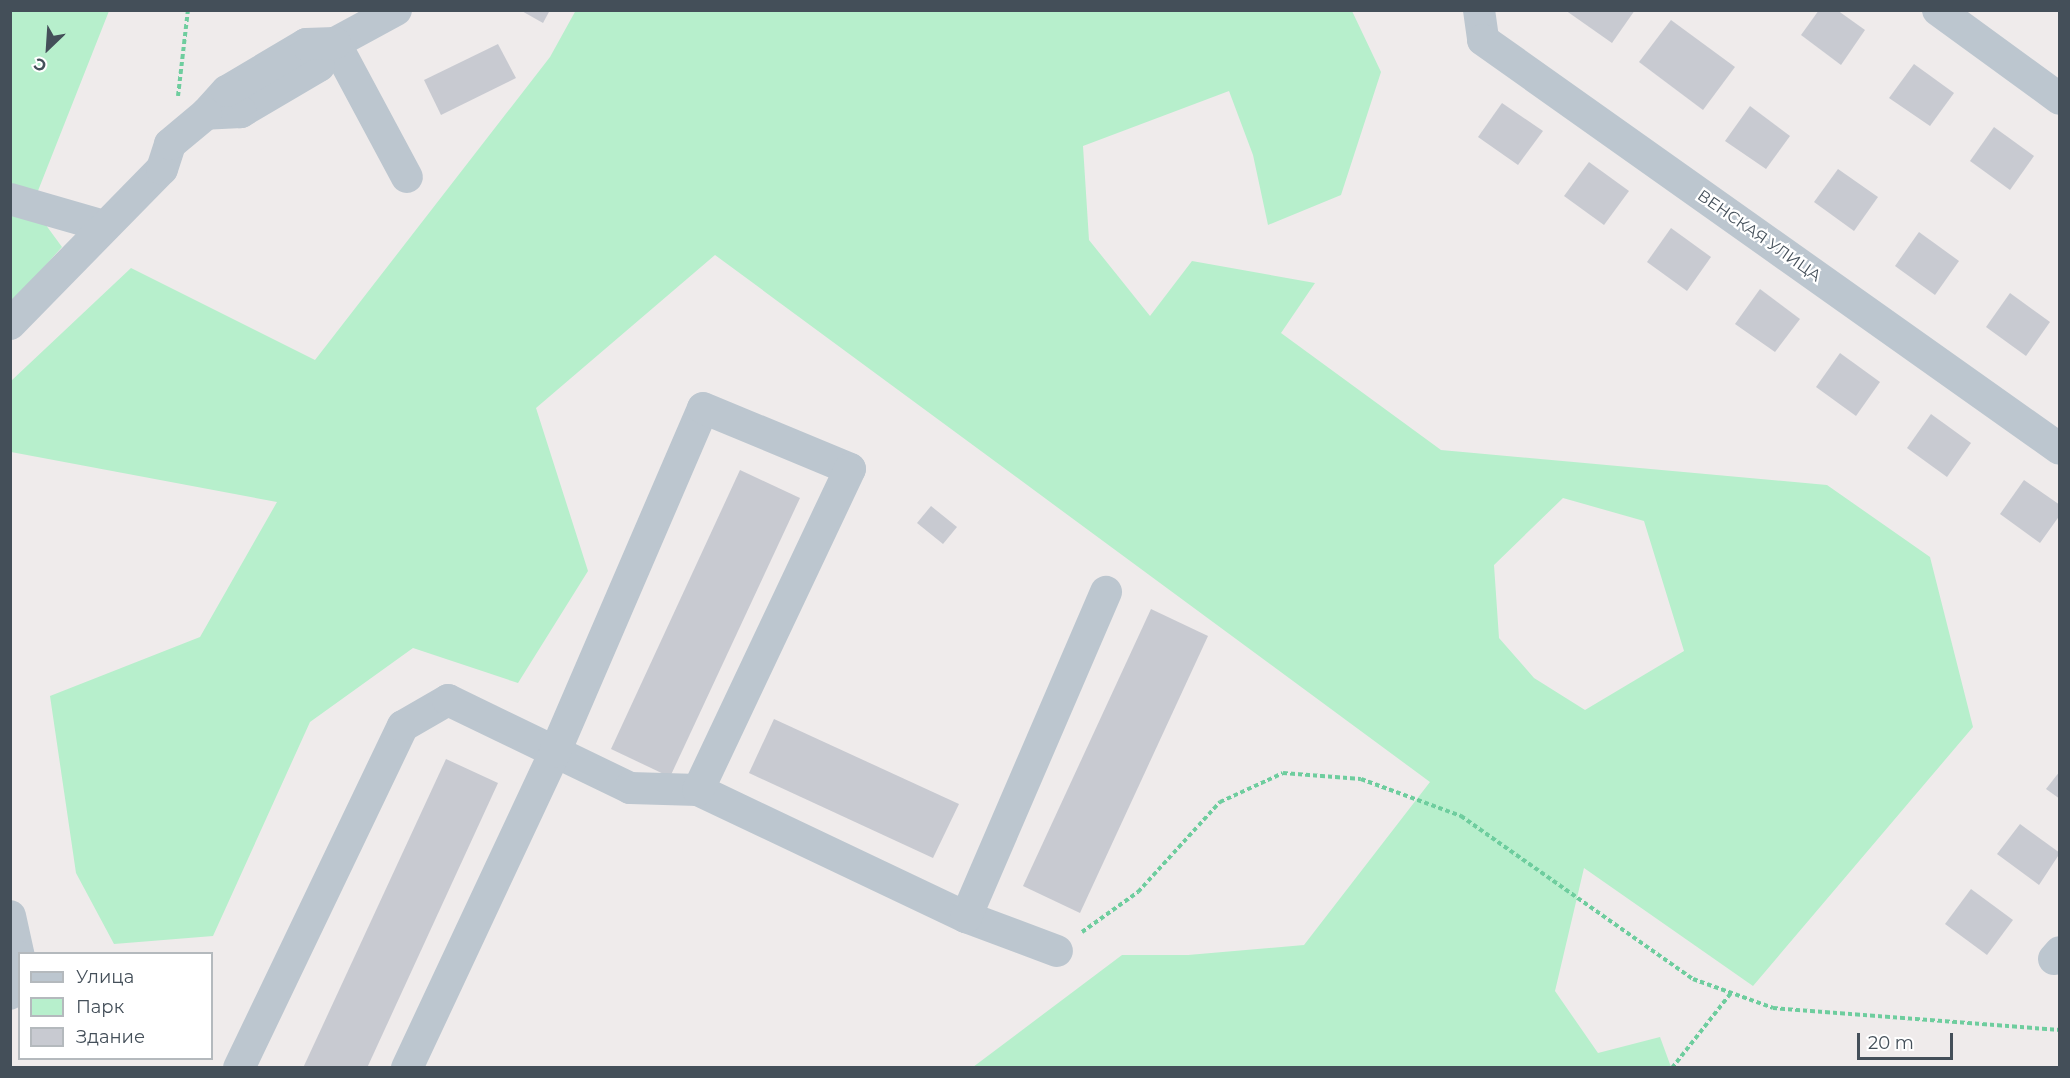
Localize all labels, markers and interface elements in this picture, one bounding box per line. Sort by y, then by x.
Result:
north arrow [18,18,78,78]
text: С [31,54,49,76]
street label: ВЕНСКАЯ УЛИЦА [1693,186,1825,286]
legend [18,952,213,1060]
text: Улица [76,966,134,988]
text: Парк [76,996,124,1018]
scale bar [1860,1021,1956,1059]
text: Здание [76,1026,145,1048]
text: 20 m [1868,1032,1914,1054]

